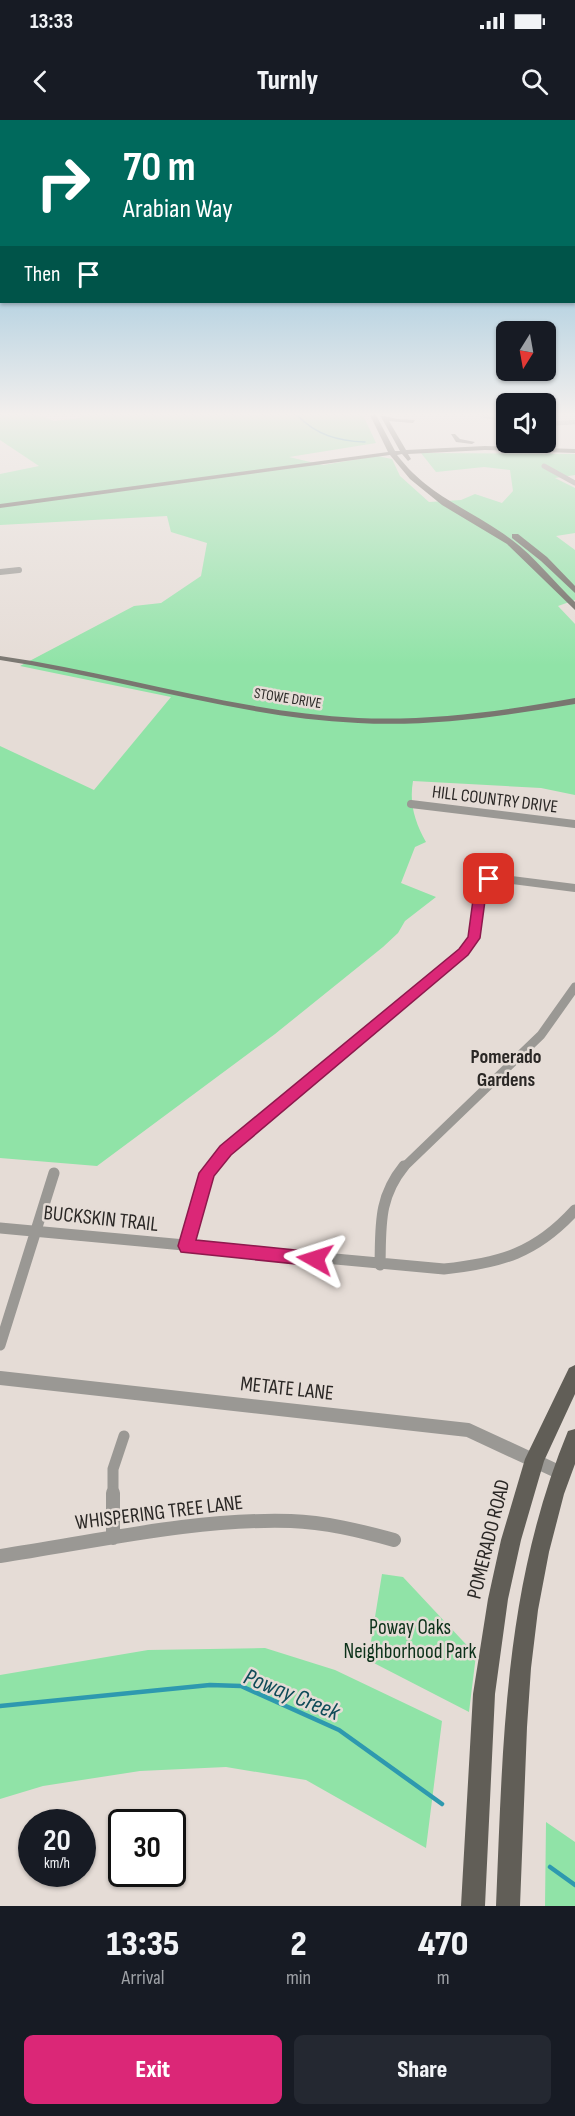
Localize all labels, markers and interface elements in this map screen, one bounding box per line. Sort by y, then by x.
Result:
text: 13:33 [30,8,73,35]
icon: back [24,65,57,98]
text: Turnly [257,65,318,97]
icon: search [518,65,551,98]
text: 70 m [123,142,196,193]
icon: right [24,144,102,222]
text: Arabian Way [123,193,233,225]
icon: arrive [72,258,105,291]
text: Then [24,261,60,288]
north arrow [496,321,556,381]
map controls [496,321,556,453]
button: sound [496,393,556,453]
street label: STOWE DRIVE [253,684,323,713]
street label: HILL COUNTRY DRIVE [431,781,559,818]
pin [463,853,514,904]
icon: arrive [472,862,505,895]
district label: Pomerado Gardens [470,1045,542,1092]
street label: BUCKSKIN TRAIL [42,1200,160,1237]
position arrow [283,1227,347,1291]
street label: METATE LANE [239,1371,335,1406]
street label: POMERADO ROAD [462,1477,515,1601]
street label: WHISPERING TREE LANE [74,1490,244,1535]
park label: Poway Oaks Neighborhood Park [343,1615,477,1664]
water label: Poway Creek [240,1662,345,1727]
speed limit sign: 30 [108,1809,186,1887]
text: 20 [43,1823,71,1859]
text: km/h [44,1854,70,1873]
text: 13:35 [107,1923,179,1966]
text: 2 [291,1923,307,1966]
text: 470 [418,1923,468,1966]
text: Arrival [122,1966,165,1990]
text: min [286,1966,311,1990]
text: m [437,1966,449,1990]
button: Exit [24,2035,282,2104]
button: Share [294,2035,551,2104]

